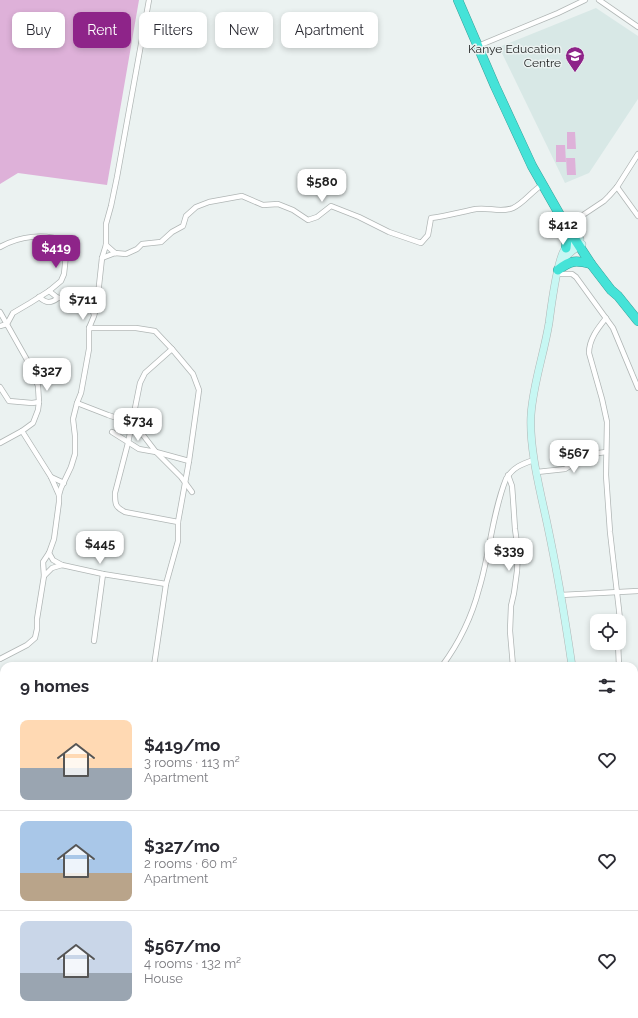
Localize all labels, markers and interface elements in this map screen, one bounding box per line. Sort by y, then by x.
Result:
chip: Buy [12,12,65,48]
chip: Rent [73,12,131,48]
chip: Filters [139,12,207,48]
chip: New [215,12,273,48]
chip: Apartment [281,12,378,48]
place label: Kanye Education Centre [468,42,561,70]
school or university icon: Kanye Education Centre [564,45,586,73]
pin: $580 [298,169,346,203]
text: $580 [306,174,338,189]
pin: $412 [539,212,587,246]
text: $412 [548,217,578,232]
pin: $419 [32,235,80,269]
text: $419 [41,240,71,255]
pin: $711 [59,287,107,321]
text: $711 [69,292,97,307]
pin: $327 [23,358,71,392]
text: $327 [32,363,62,378]
pin: $734 [114,408,162,442]
text: $734 [123,413,153,428]
pin: $567 [550,440,598,474]
text: $567 [559,445,589,460]
pin: $445 [76,531,124,565]
text: $445 [85,536,115,551]
pin: $339 [485,538,533,572]
text: $339 [494,543,524,558]
map controls [590,614,626,650]
button: locate [590,614,626,650]
icon: filters [596,675,618,697]
text: 9 homes [20,676,89,696]
text: $419/mo [144,735,220,755]
icon: home [52,736,100,784]
icon: heart [596,749,618,771]
text: 3 rooms · 113 m² [144,755,240,770]
text: Apartment [144,770,208,785]
text: $327/mo [144,836,220,856]
icon: home [52,837,100,885]
icon: heart [596,850,618,872]
text: 2 rooms · 60 m² [144,856,237,871]
text: Apartment [144,871,208,886]
text: $567/mo [144,936,221,956]
icon: home [52,937,100,985]
icon: heart [596,950,618,972]
text: 4 rooms · 132 m² [144,956,241,971]
text: House [144,971,183,986]

